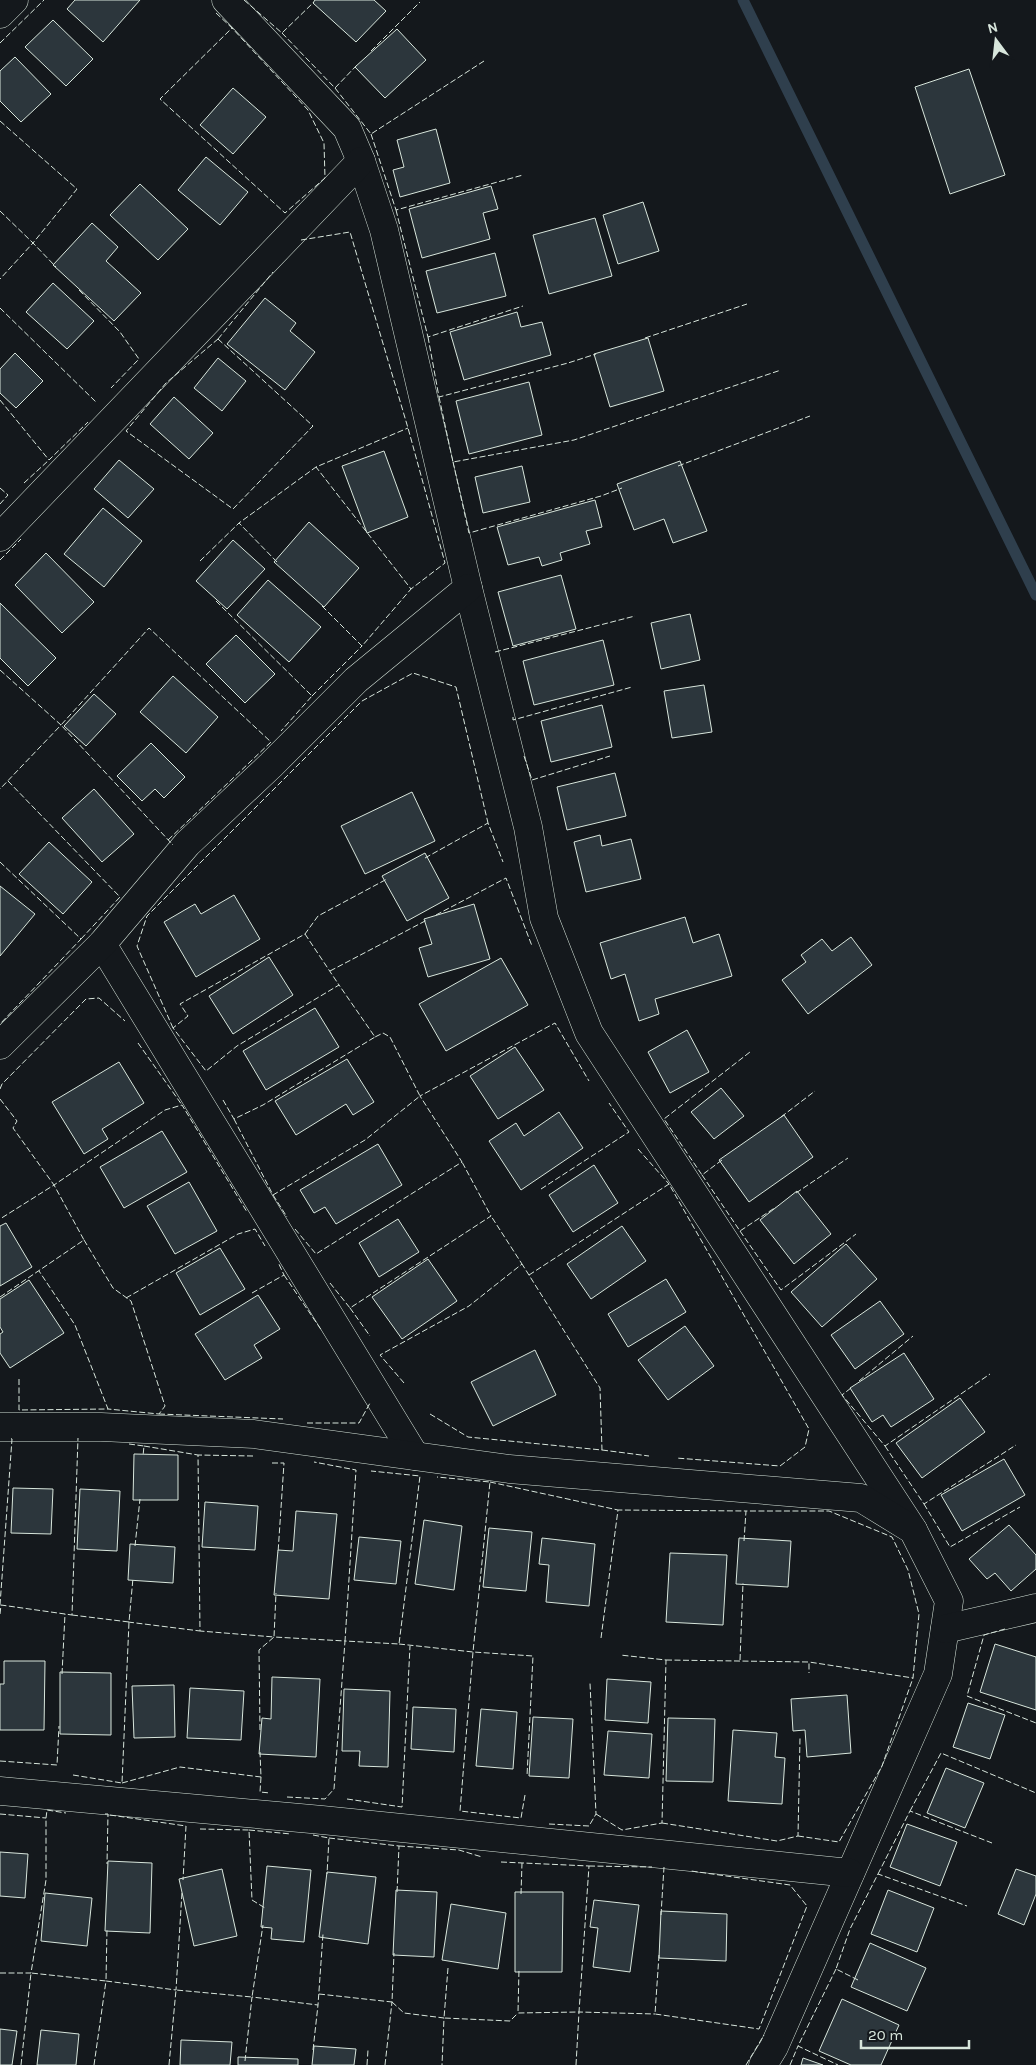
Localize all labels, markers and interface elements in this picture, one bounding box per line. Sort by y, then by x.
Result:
north arrow [971,15,1021,65]
text: N [986,18,1000,37]
scale bar [861,2018,968,2050]
text: 20 m [868,2026,903,2044]

